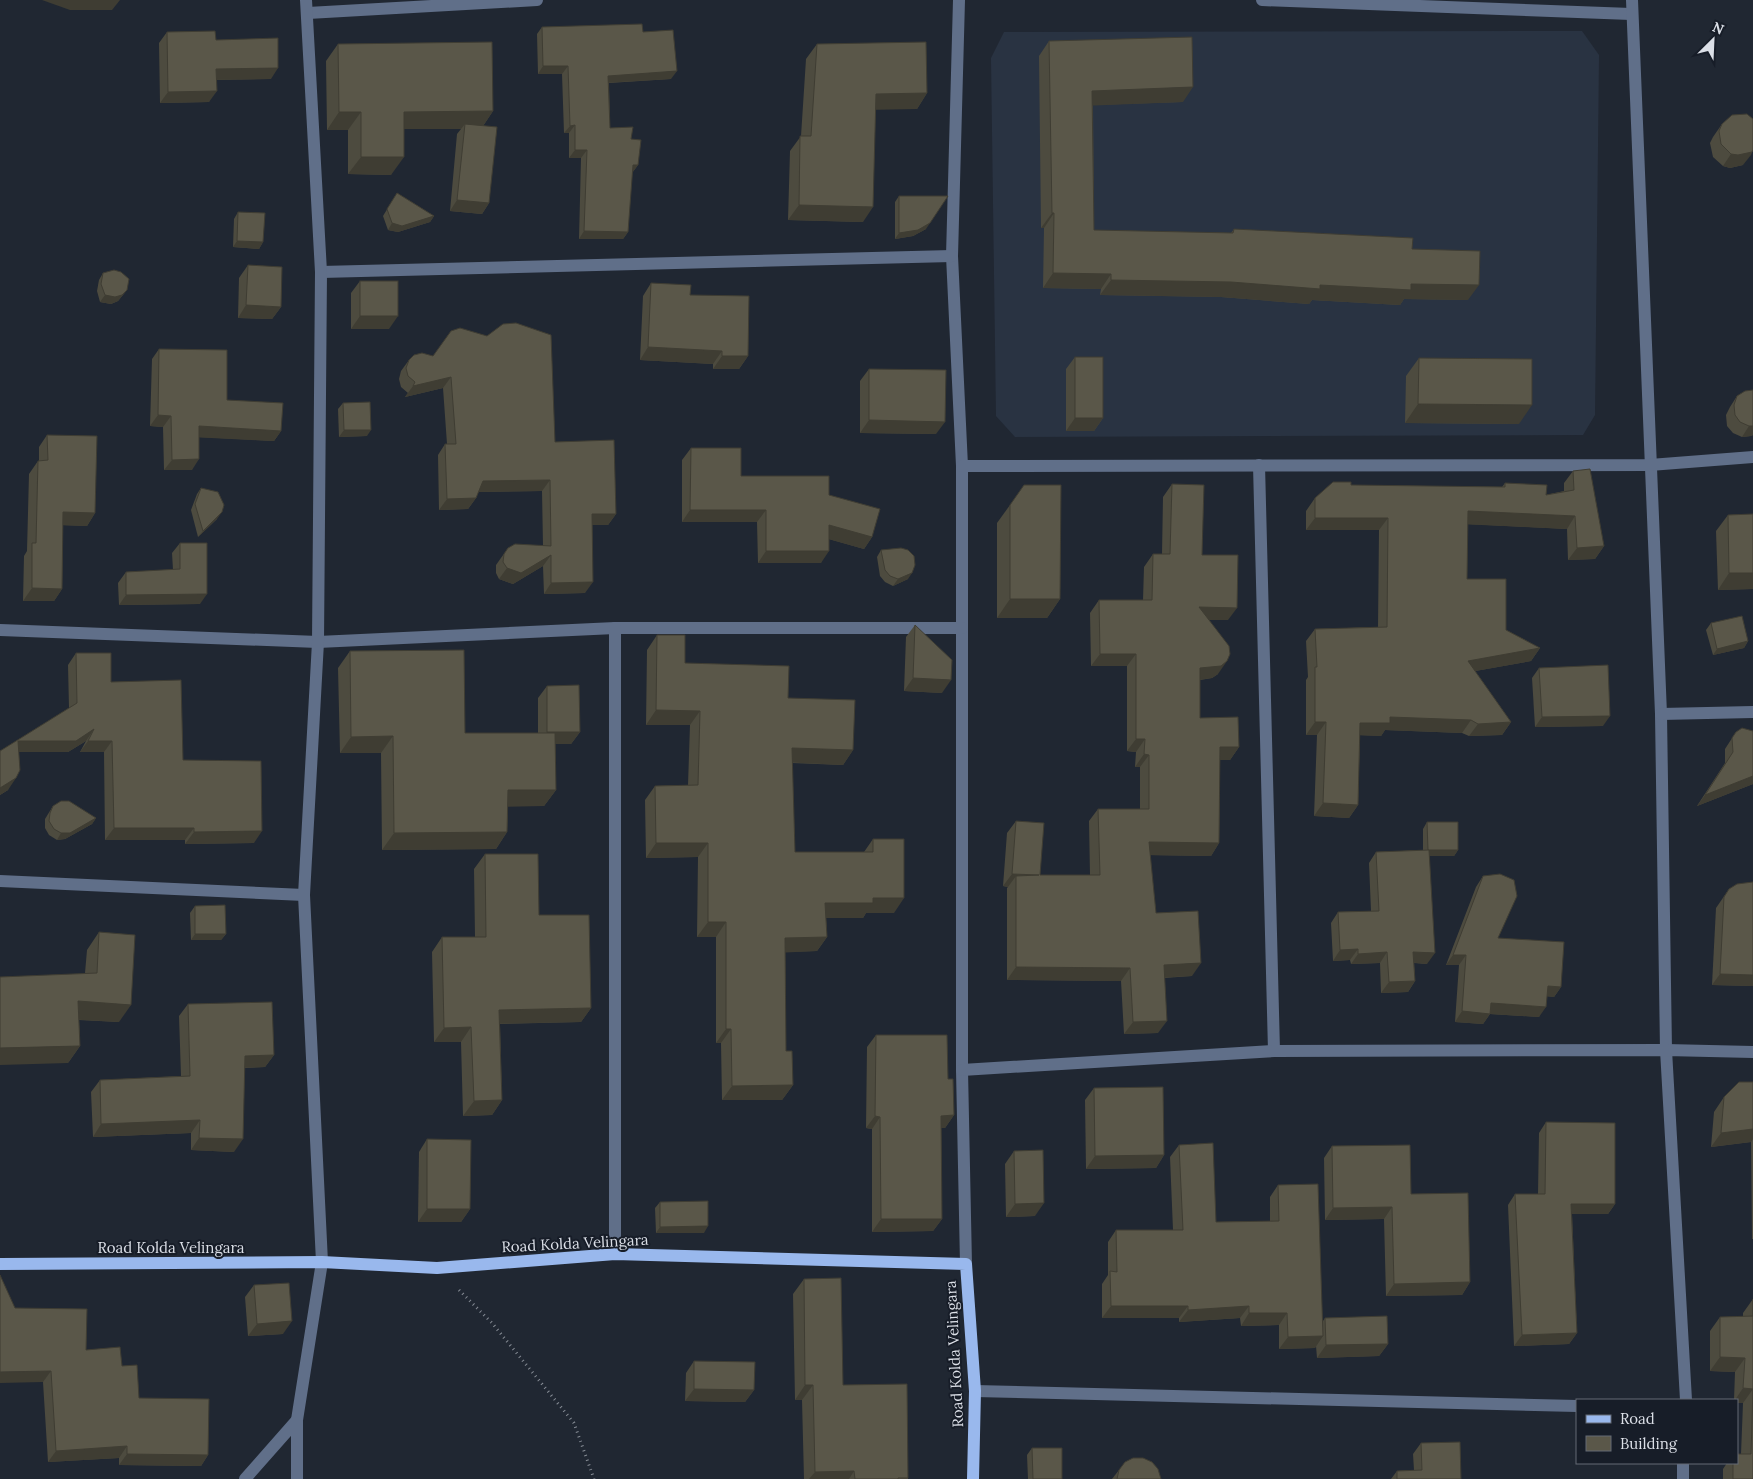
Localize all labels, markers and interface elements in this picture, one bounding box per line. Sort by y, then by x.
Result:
north arrow [1688,15,1738,65]
text: N [1710,18,1727,39]
street label: Road Kolda Velingara [501,1230,649,1256]
street label: Road Kolda Velingara [97,1238,245,1257]
street label: Road Kolda Velingara [941,1280,967,1428]
legend [1576,1399,1738,1464]
text: Road [1620,1409,1655,1428]
text: Building [1620,1434,1678,1453]

